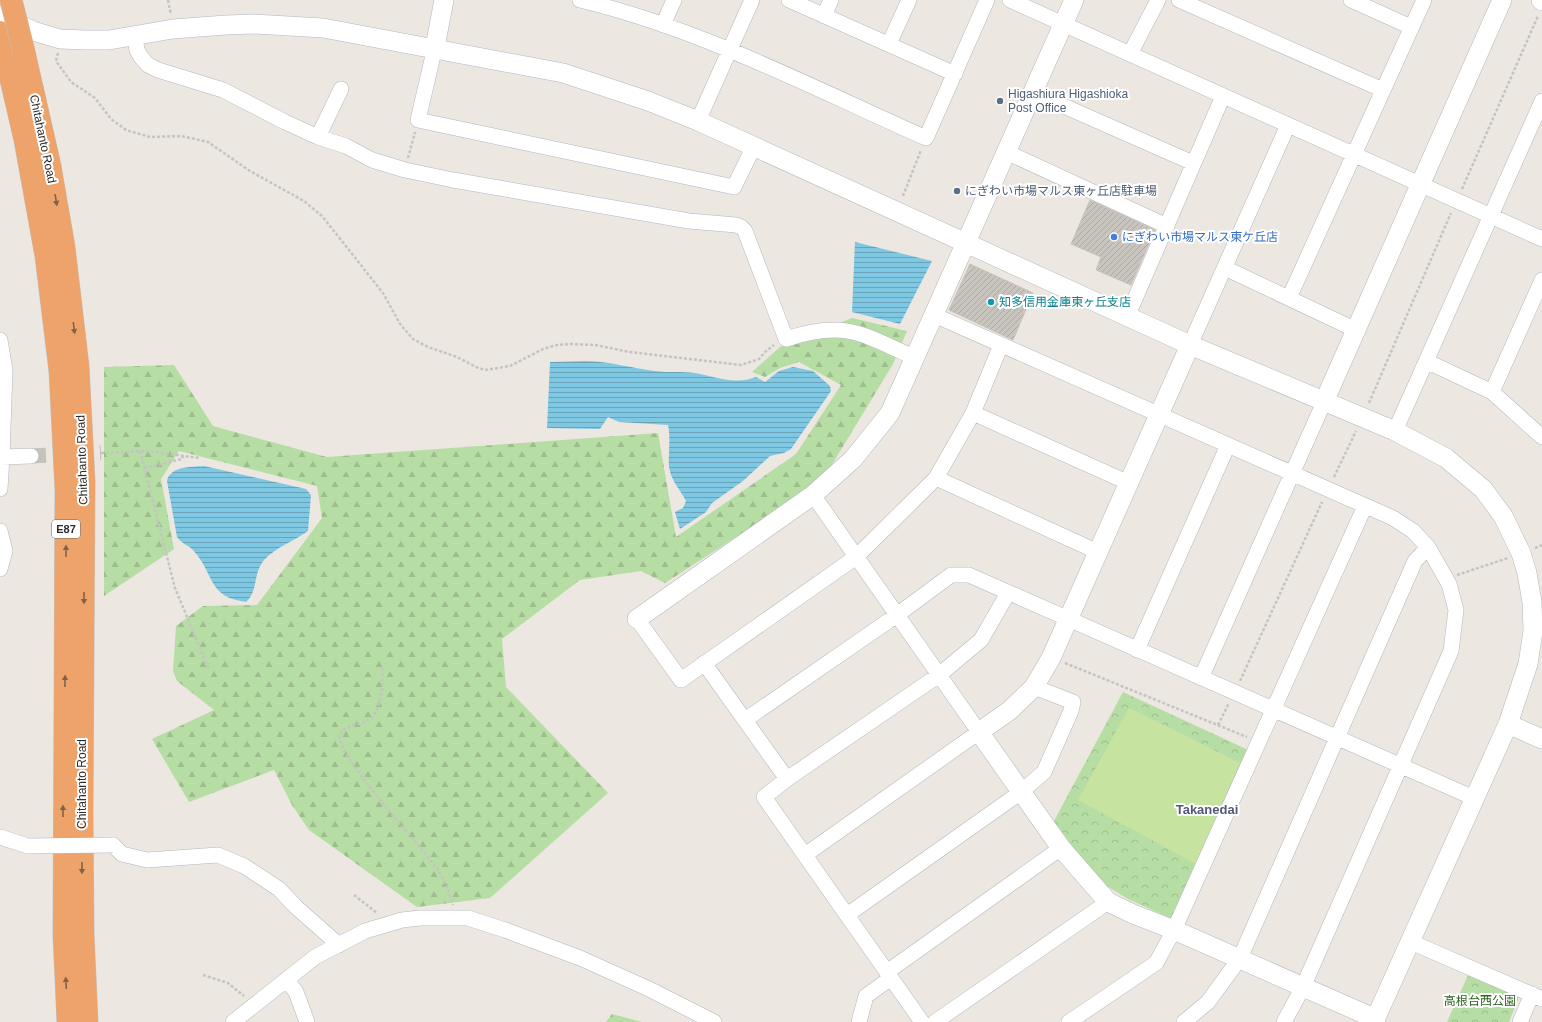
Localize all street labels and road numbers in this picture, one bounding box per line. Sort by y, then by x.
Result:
street label: Chitahanto Road [27,93,59,185]
street label: Chitahanto Road [73,415,91,505]
road number: E87 [52,520,80,538]
street label: Chitahanto Road [75,739,89,829]

